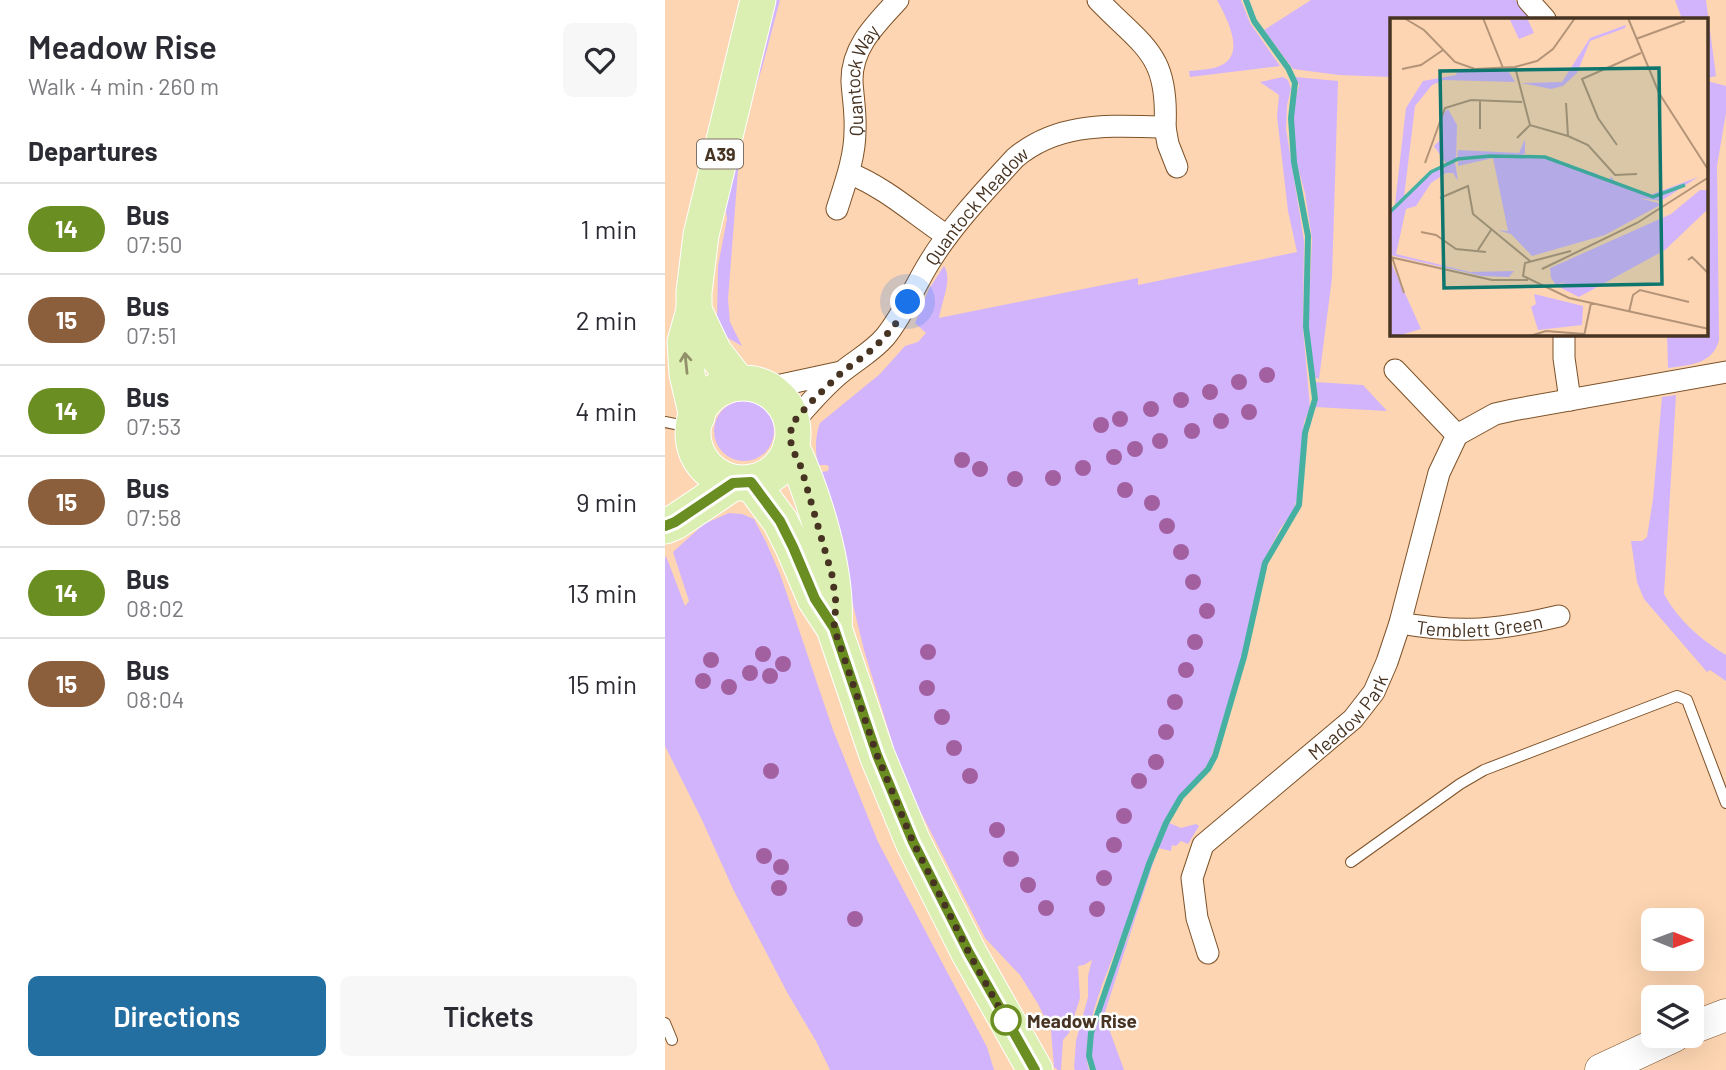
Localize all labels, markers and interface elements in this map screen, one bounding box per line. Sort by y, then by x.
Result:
inset map [1390,18,1709,336]
street label: Quantock Way [840,19,883,137]
button: heart [563,23,637,97]
text: Meadow Rise [28,26,217,66]
text: Walk · 4 min · 260 m [28,72,219,100]
text: Departures [28,135,158,166]
road number: A39 [697,140,743,168]
street label: Quantock Meadow [919,141,1033,269]
text: Bus [126,199,169,230]
text: 1 min [581,213,637,244]
text: 14 [55,214,78,243]
text: 07:50 [126,230,183,258]
your location [890,284,925,319]
text: Bus [126,290,169,321]
text: 2 min [576,304,637,335]
text: 15 [56,305,77,334]
text: 07:51 [126,321,177,349]
one-way arrow [679,352,692,375]
text: Bus [126,381,169,412]
text: 4 min [575,395,637,426]
text: 14 [55,396,78,425]
text: 07:53 [126,412,181,440]
text: Bus [126,472,169,503]
text: 9 min [576,486,637,517]
text: 15 [56,487,77,516]
text: 07:58 [126,503,181,531]
text: Bus [126,563,169,594]
text: 13 min [567,577,637,608]
text: 14 [55,578,78,607]
text: 08:02 [126,594,184,622]
street label: Temblett Green [1415,609,1545,641]
text: Bus [126,654,169,685]
text: 15 min [567,668,637,699]
text: 15 [56,669,77,698]
street label: Meadow Park [1303,671,1392,764]
text: 08:04 [126,685,184,713]
north arrow [1641,908,1705,971]
map controls [1641,908,1704,1048]
button: Directions [28,976,326,1056]
button: Tickets [340,976,637,1056]
button: layers [1641,985,1704,1048]
marker: Meadow Rise [991,1005,1021,1035]
place label: Meadow Rise [1027,1009,1137,1032]

